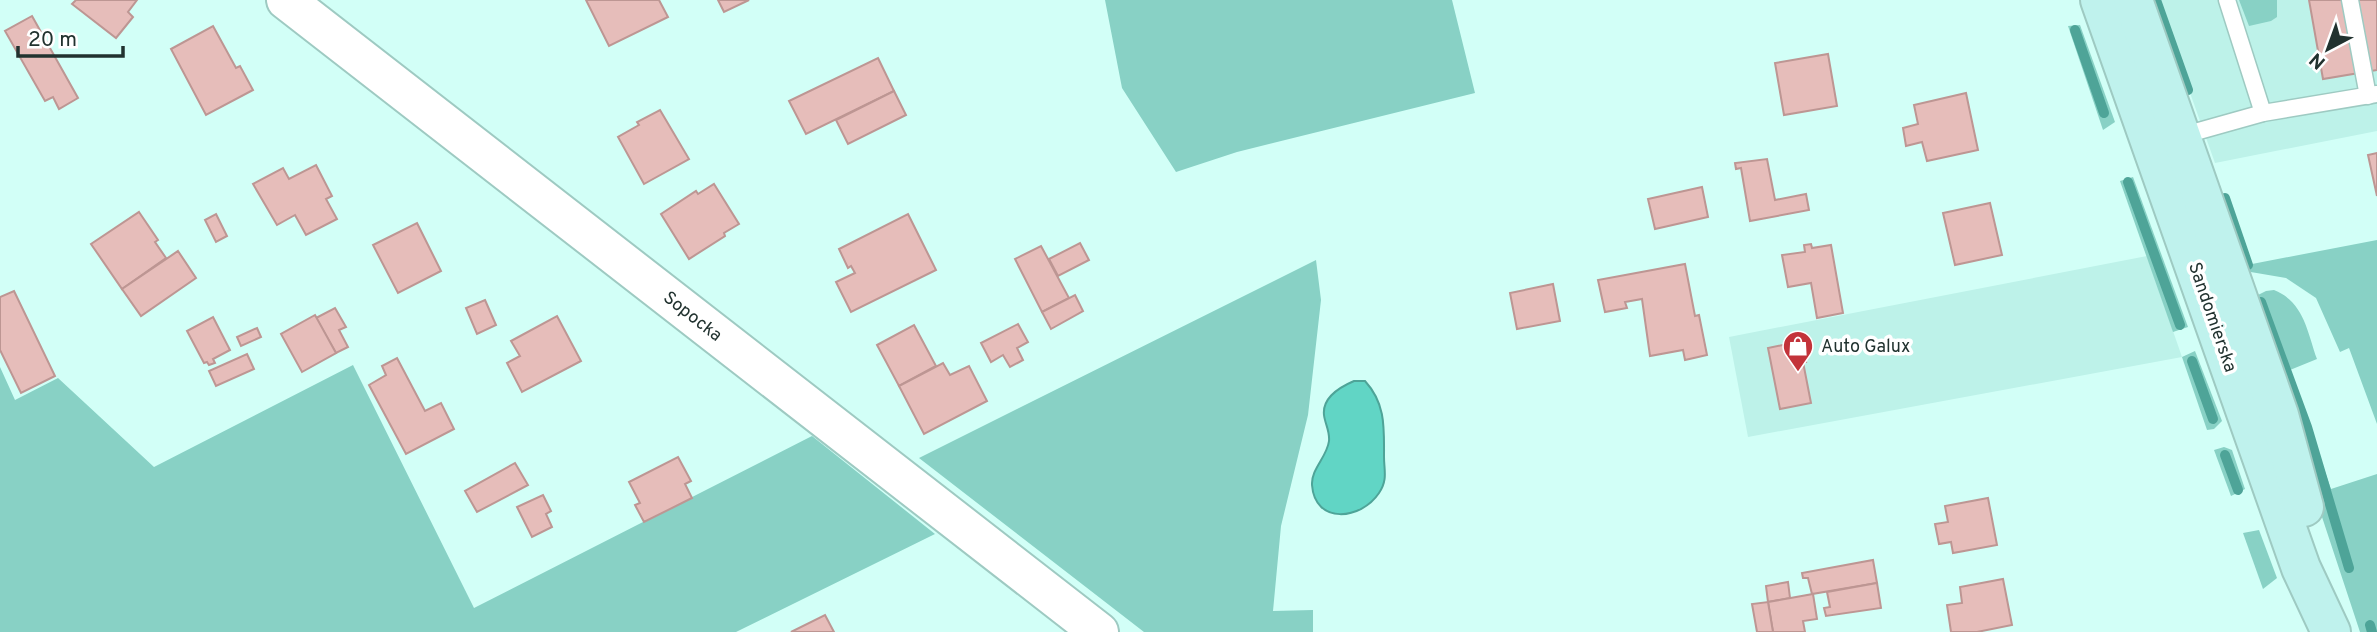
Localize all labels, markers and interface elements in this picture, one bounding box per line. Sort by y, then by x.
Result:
scale bar [18,14,122,58]
north arrow [2293,14,2363,84]
text: 20 m [28,27,77,54]
text: N [2305,47,2331,74]
street label: Sandomierska [2182,260,2241,375]
street label: Sopocka [658,287,726,347]
shop icon: Auto Galux [1781,329,1815,373]
place label: Auto Galux [1821,336,1910,359]

